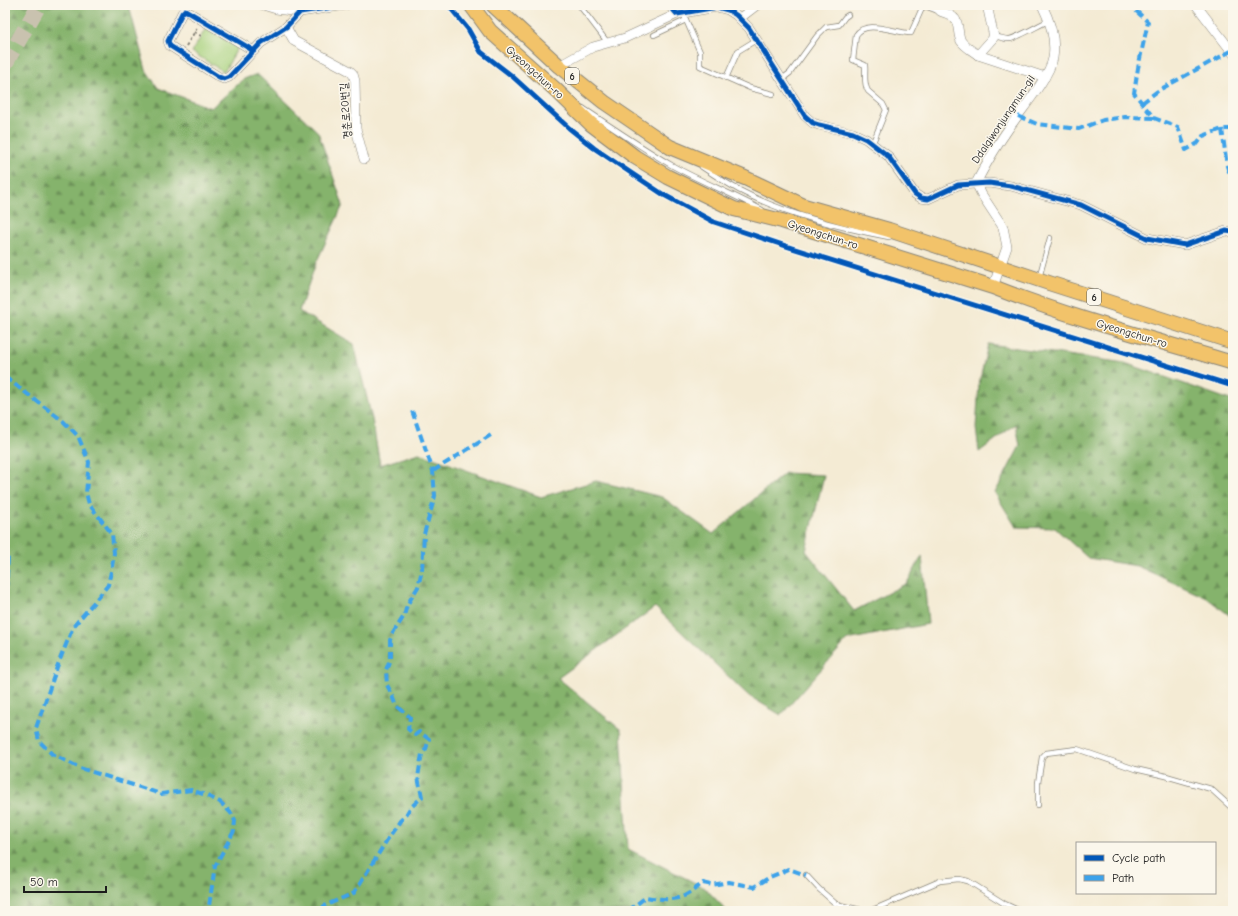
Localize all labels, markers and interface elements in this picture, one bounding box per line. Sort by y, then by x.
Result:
street label: Gyeongchun-ro [503,43,566,102]
road number: 6 [565,68,579,84]
street label: Ddalgiwonjungmun-gil [969,73,1038,166]
street label: 경춘로20번길 [337,82,354,140]
street label: Gyeongchun-ro [786,217,860,252]
road number: 6 [1087,289,1101,305]
street label: Gyeongchun-ro [1095,317,1169,350]
legend [1076,842,1216,894]
text: Cycle path [1112,851,1165,865]
scale bar [24,868,106,894]
text: Path [1112,871,1134,885]
text: 50 m [30,875,58,889]

